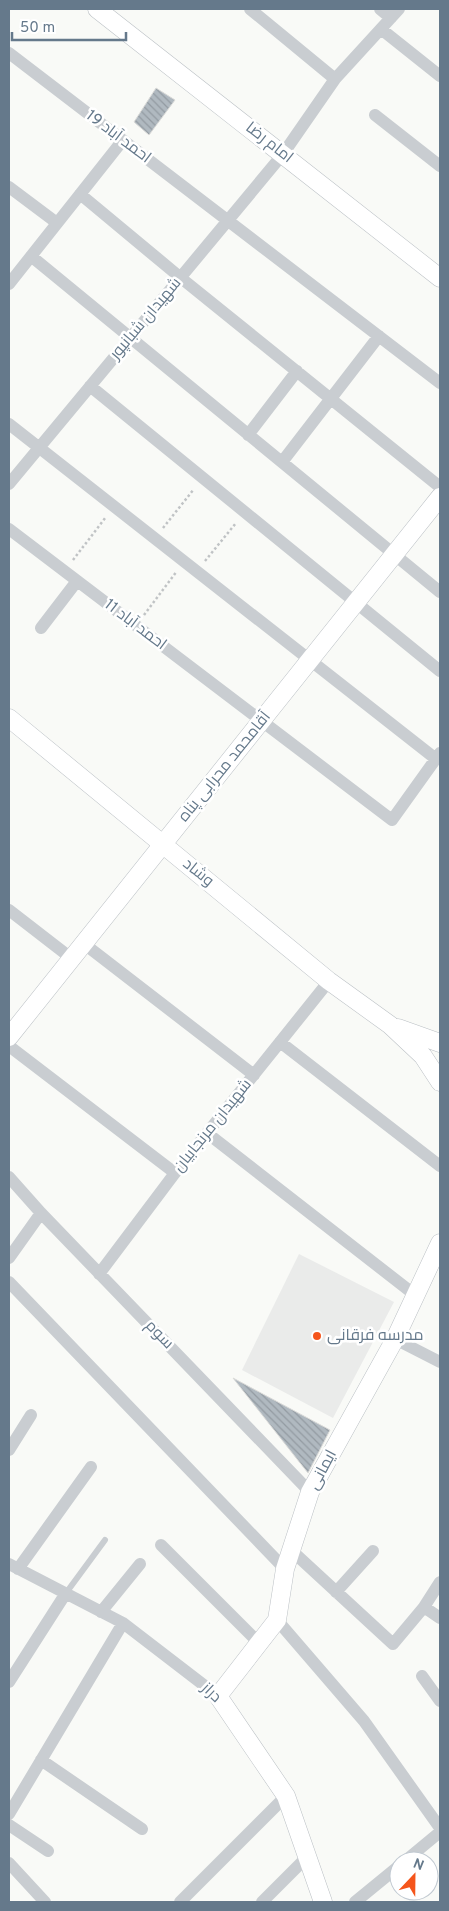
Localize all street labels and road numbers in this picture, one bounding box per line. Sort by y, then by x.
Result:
street label: احمد آباد 19 [81,106,155,168]
street label: امام رضا [241,118,297,168]
street label: شهیدان شبانپور [105,274,186,365]
street label: احمد آباد 11 [100,595,170,655]
street label: آقامحمد محرابی پناه [174,707,276,826]
street label: وشاد [178,854,218,892]
street label: شهیدان مرنجابیان [169,1075,257,1177]
street label: سوم [141,1316,177,1354]
street label: ایمانی [304,1447,342,1493]
street label: دراز [196,1678,225,1707]

